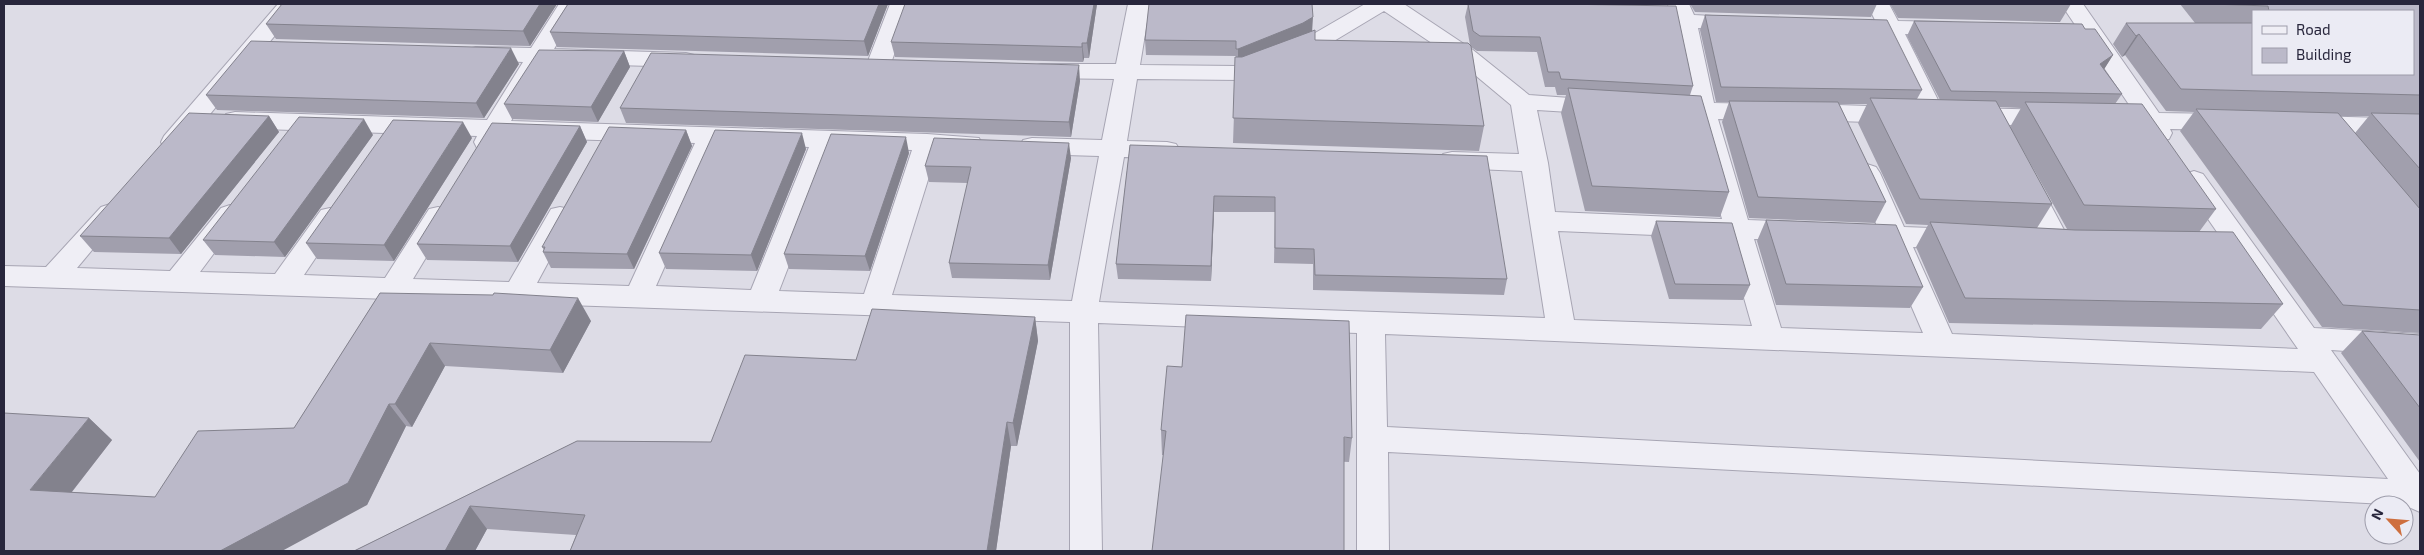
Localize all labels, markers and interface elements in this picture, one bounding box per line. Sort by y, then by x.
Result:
legend [2252,10,2414,75]
text: Road [2296,20,2331,38]
text: Building [2296,45,2352,63]
north arrow [2364,495,2414,545]
text: N [2367,506,2387,522]

